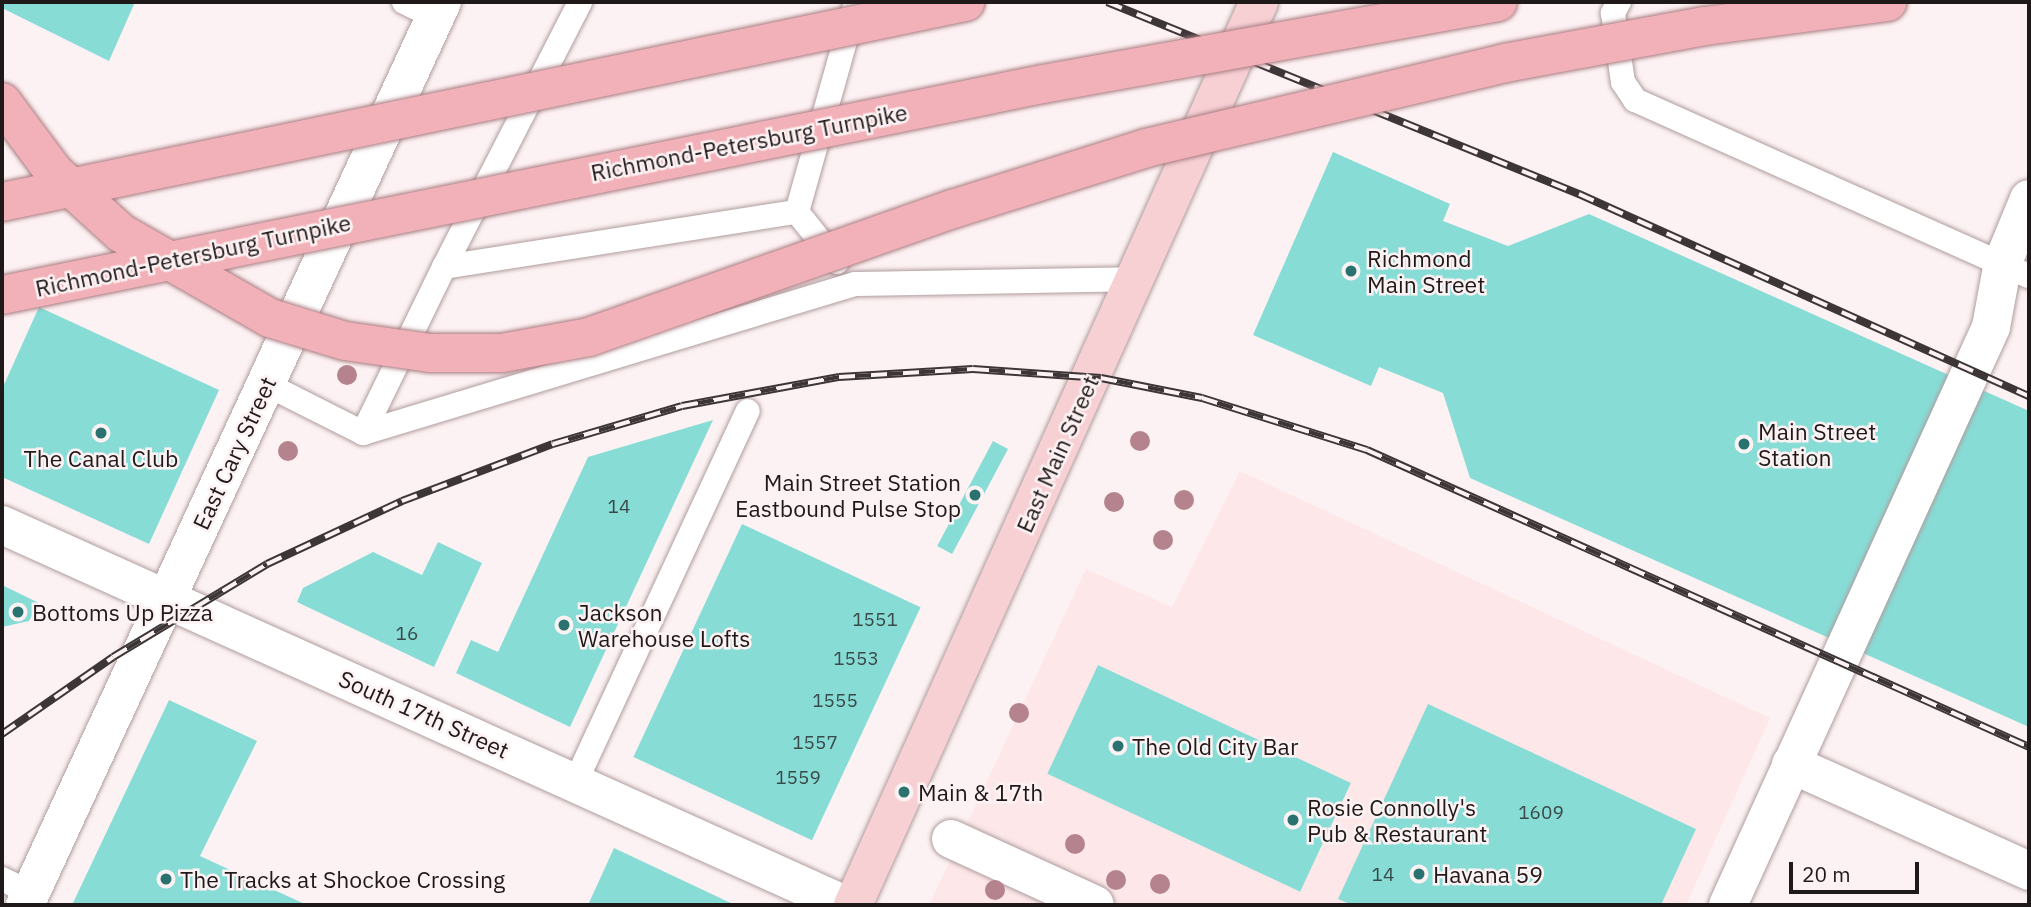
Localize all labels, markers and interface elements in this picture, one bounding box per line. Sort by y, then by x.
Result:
street label: Richmond-Petersburg Turnpike [588,98,910,186]
street label: Richmond-Petersburg Turnpike [33,208,353,302]
place label: Richmond Main Street [1367,244,1485,298]
marker: Richmond Main Street [1341,261,1361,281]
street label: East Main Street [1010,371,1104,537]
street label: East Cary Street [187,372,281,534]
place label: Main Street Station [1758,417,1876,471]
marker: The Canal Club [93,425,109,441]
marker: Main Street Station [1736,436,1752,452]
place label: The Canal Club [24,444,178,472]
place label: Main Street Station Eastbound Pulse Stop [735,468,961,522]
marker: Main Street Station Eastbound Pulse Stop [967,487,983,503]
house number: 14 [608,496,630,518]
place label: Bottoms Up Pizza [32,598,213,626]
place label: Jackson Warehouse Lofts [578,598,751,652]
marker: Bottoms Up Pizza [10,604,26,620]
house number: 1551 [852,609,898,631]
marker: Jackson Warehouse Lofts [556,617,572,633]
house number: 16 [396,623,418,645]
house number: 1553 [833,648,879,670]
street label: South 17th Street [335,664,513,764]
house number: 1555 [812,690,858,712]
house number: 1557 [792,732,838,754]
place label: The Old City Bar [1132,732,1298,760]
marker: The Old City Bar [1110,738,1126,754]
house number: 1559 [775,767,821,789]
place label: Main & 17th [918,778,1043,806]
marker: Main & 17th [896,784,912,800]
place label: Rosie Connolly's Pub & Restaurant [1307,793,1487,847]
house number: 1609 [1518,802,1564,824]
marker: Rosie Connolly's Pub & Restaurant [1285,812,1301,828]
scale bar [1793,848,1923,892]
place label: Havana 59 [1433,860,1543,888]
text: 20 m [1802,860,1851,888]
house number: 14 [1372,864,1394,886]
place label: The Tracks at Shockoe Crossing [180,865,505,893]
marker: Havana 59 [1411,866,1427,882]
marker: The Tracks at Shockoe Crossing [158,871,174,887]

